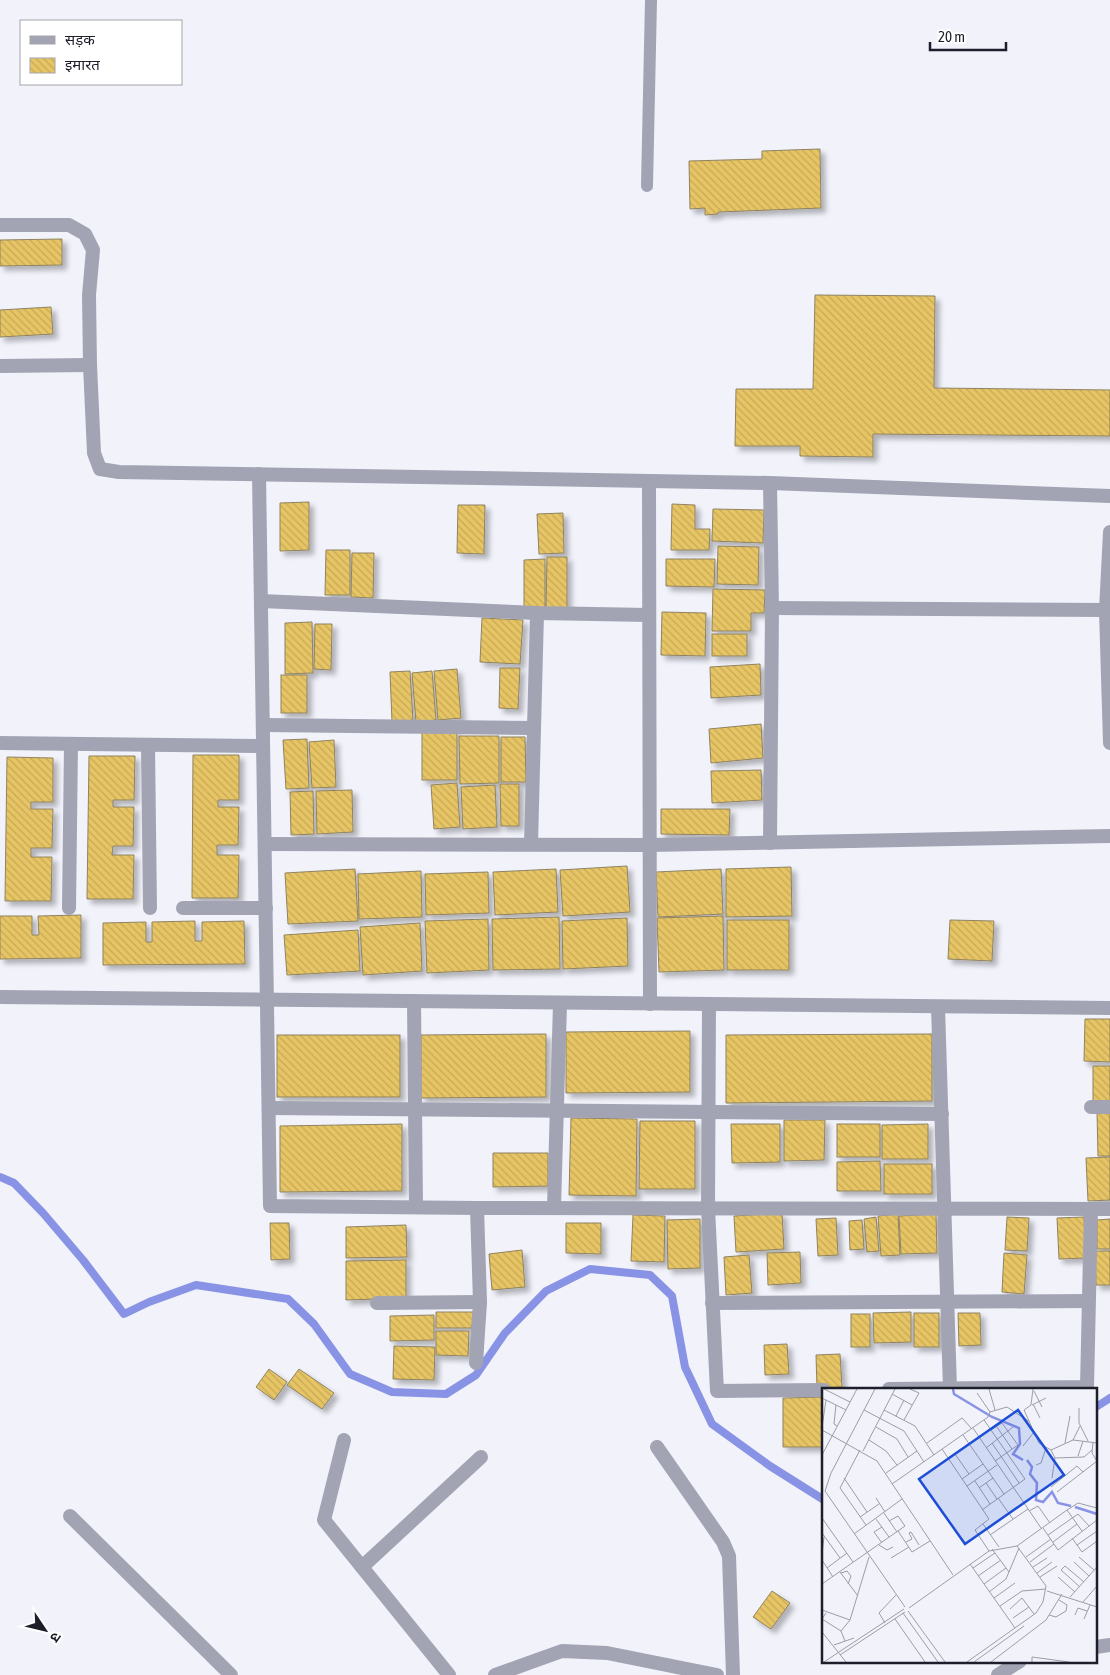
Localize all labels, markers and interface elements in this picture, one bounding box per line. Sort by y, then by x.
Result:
legend [20,20,182,85]
scale bar [930,20,1006,52]
text: 20 m [938,28,965,45]
text: सड़क [65,31,95,48]
text: इमारत [65,56,100,73]
inset map [822,1388,1098,1662]
north arrow [20,1605,70,1655]
text: उ [46,1630,65,1646]

